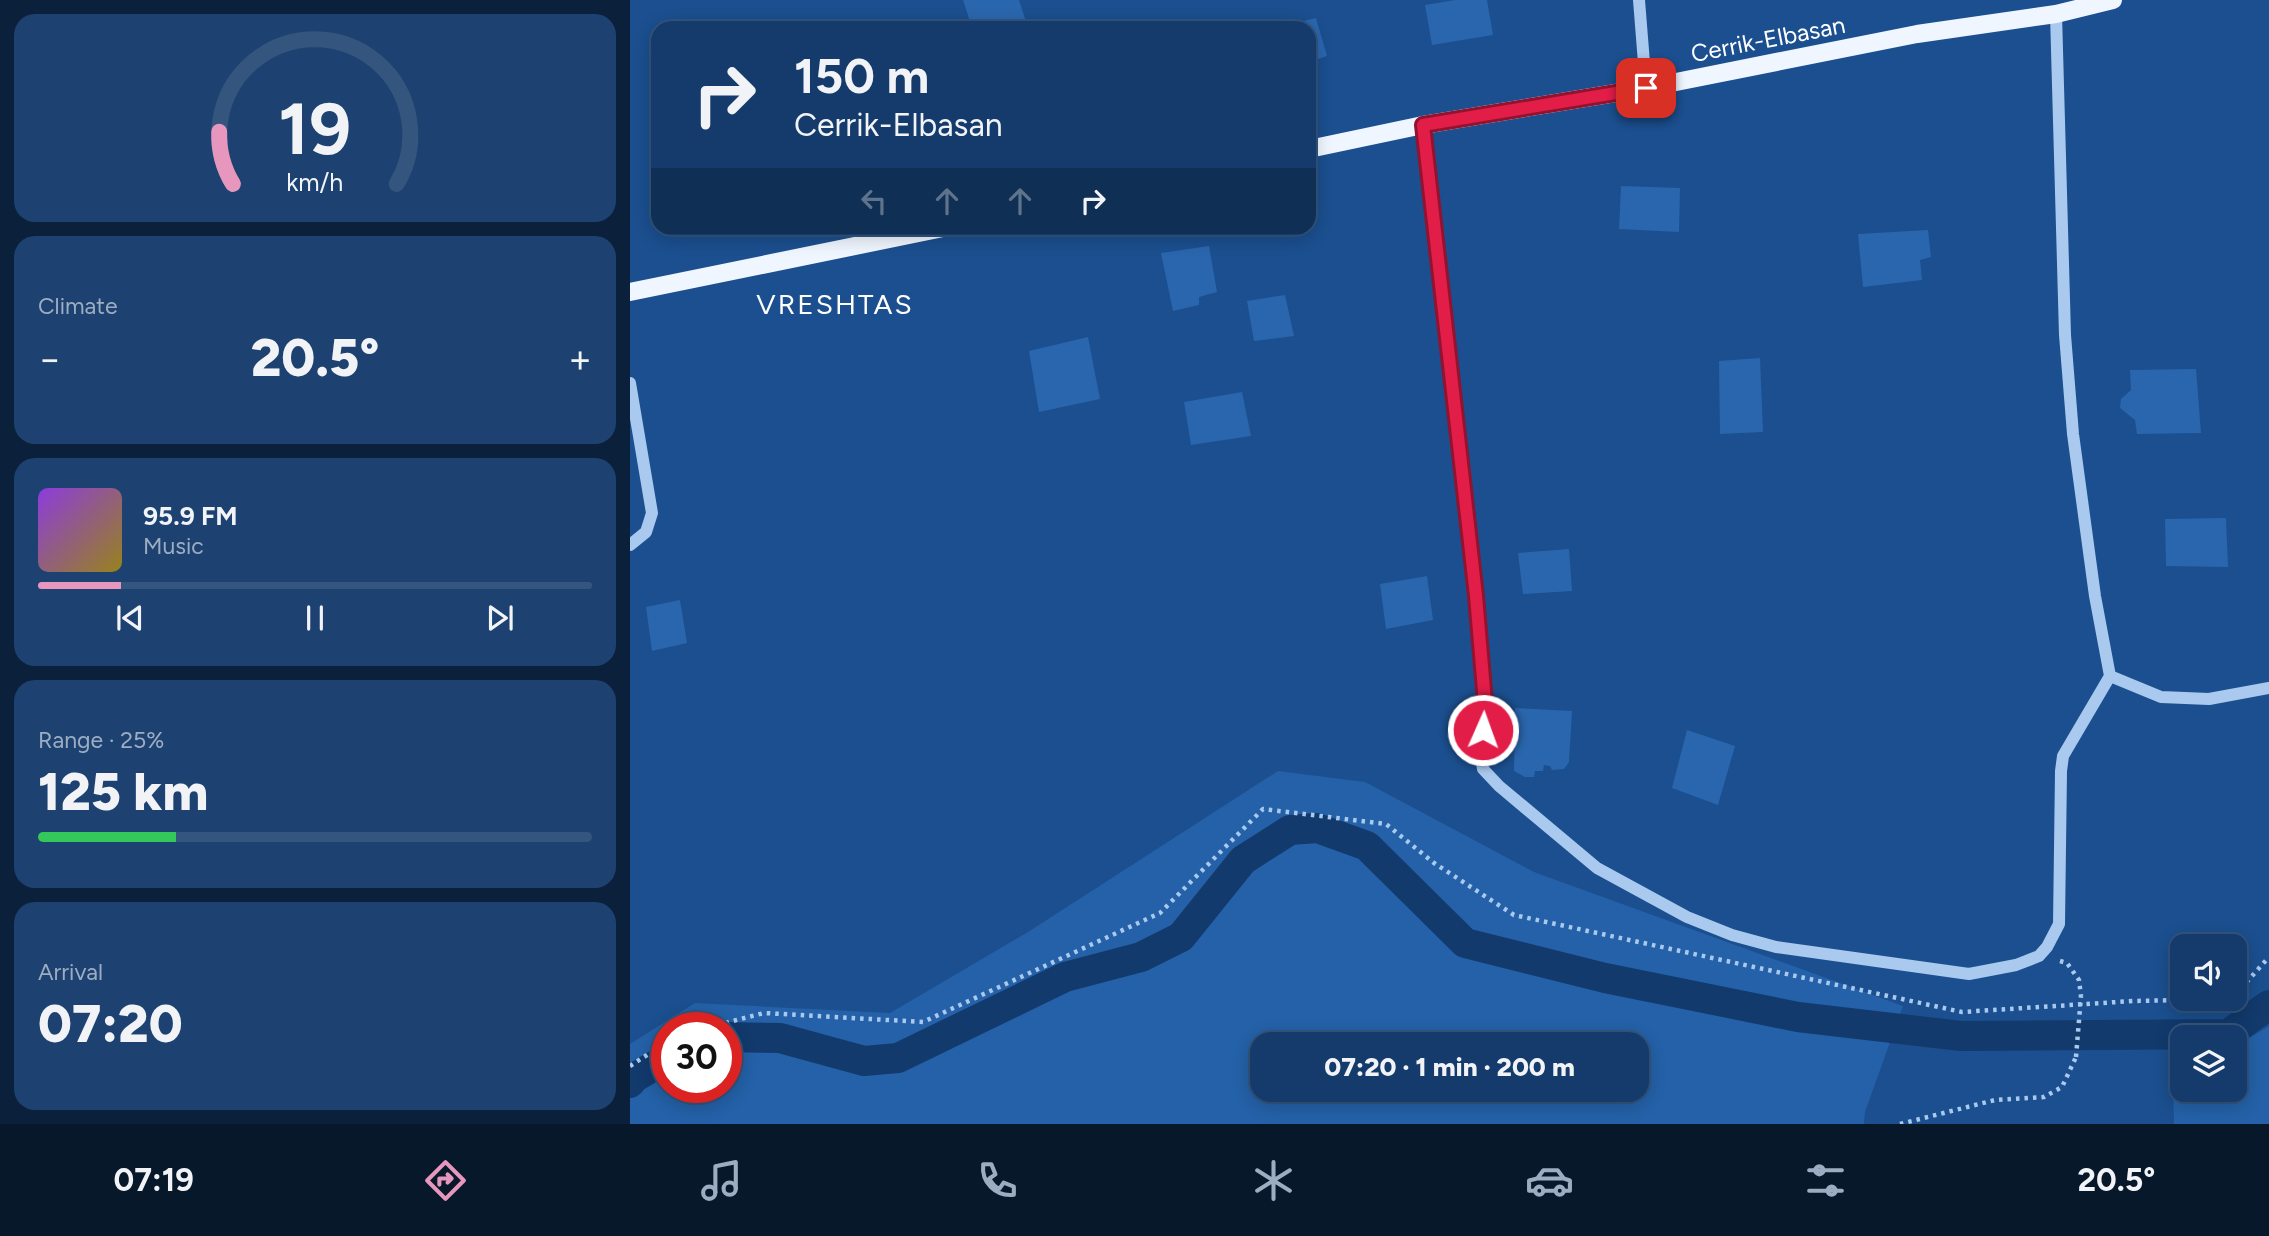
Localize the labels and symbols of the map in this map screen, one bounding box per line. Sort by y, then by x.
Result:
street label: Cerrik-Elbasan [1688,10,1848,68]
pin [1616,58,1676,118]
district label: VRESHTAS [756,287,914,321]
position arrow [1446,693,1520,767]
speed limit sign: 30 [651,1012,742,1103]

